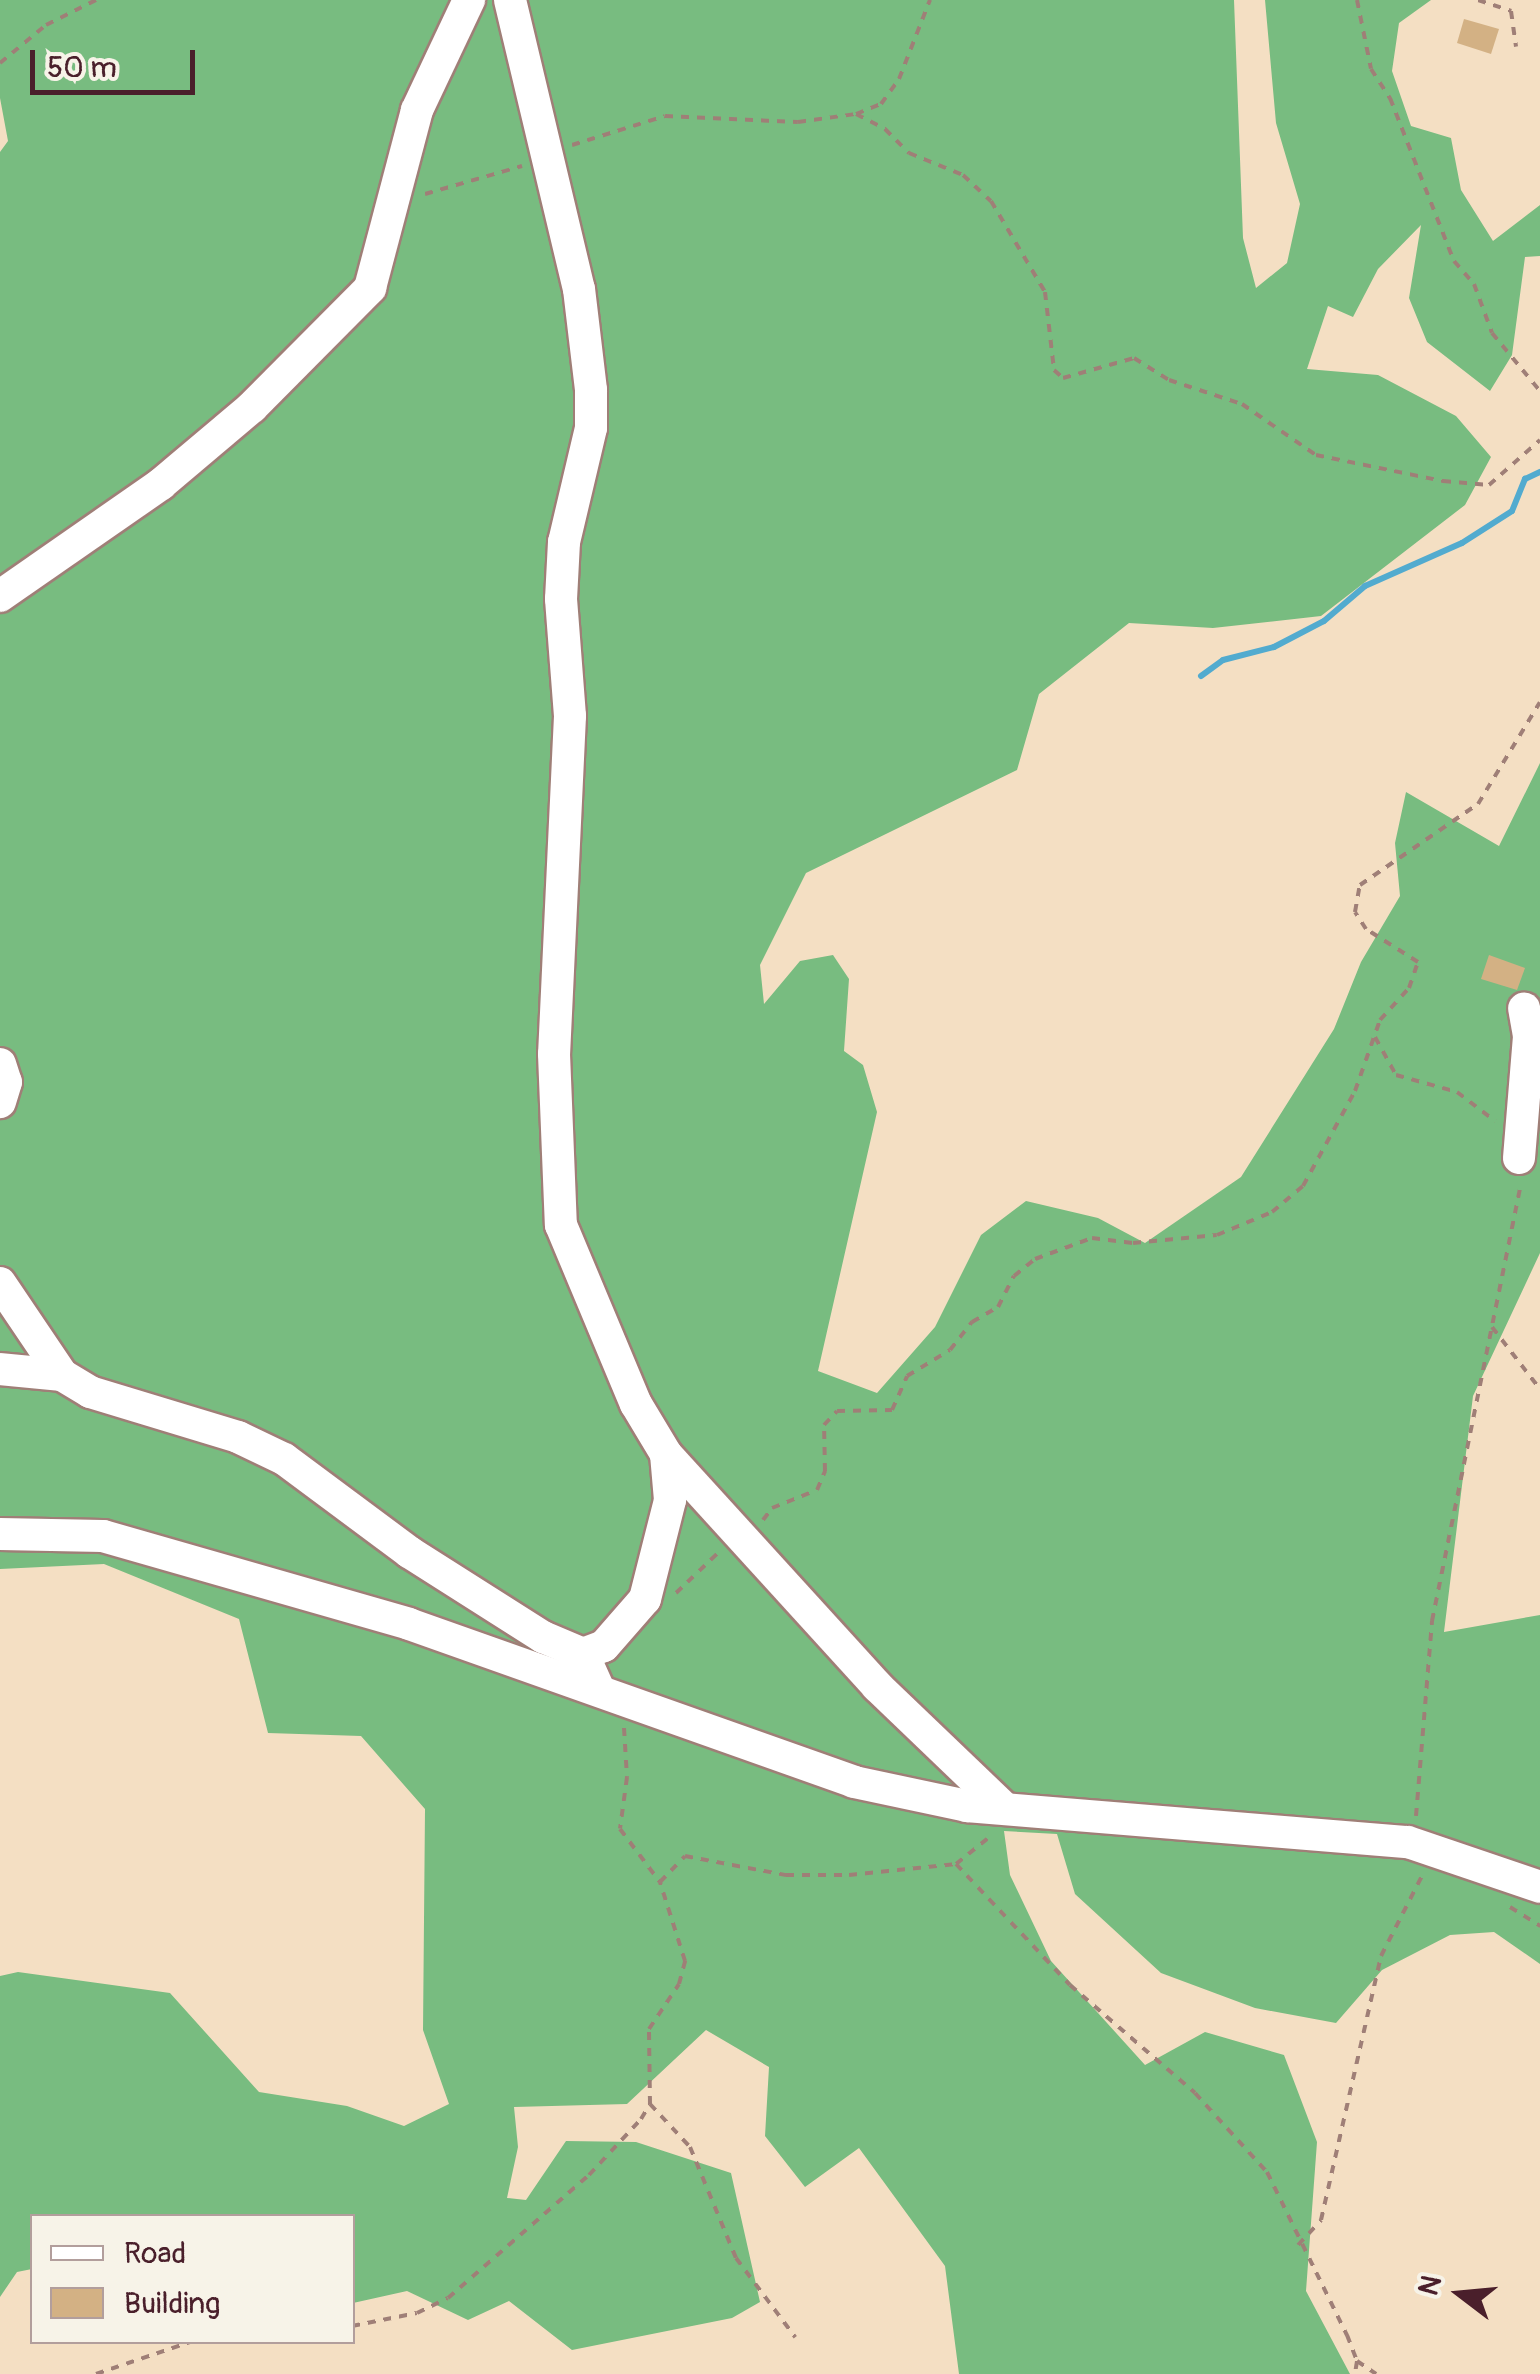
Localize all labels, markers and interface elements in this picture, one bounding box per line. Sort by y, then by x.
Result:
scale bar [35,30,200,92]
text: 50 m [47,49,117,86]
legend [30,2214,355,2344]
text: Road [124,2235,186,2272]
north arrow [1410,2244,1510,2344]
text: N [1411,2272,1450,2300]
text: Building [124,2285,220,2322]

